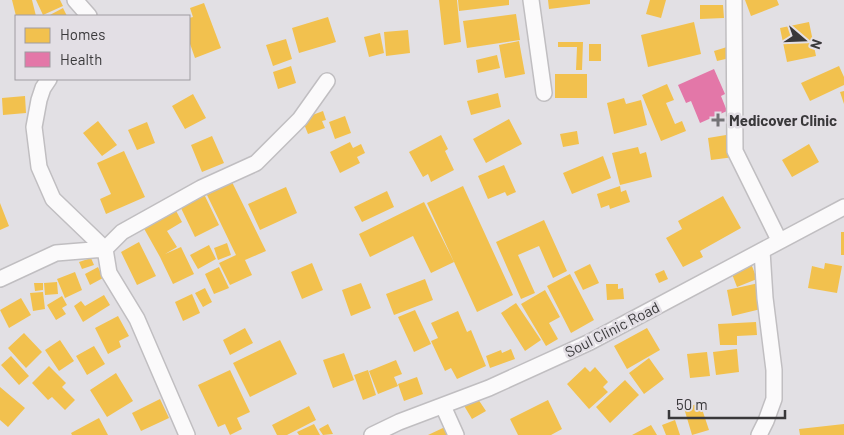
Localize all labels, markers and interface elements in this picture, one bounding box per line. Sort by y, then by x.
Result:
legend [15,15,190,80]
north arrow [779,15,829,65]
text: Homes [60,25,105,43]
text: N [807,37,826,52]
text: Health [60,50,102,68]
place label: Medicover Clinic [729,111,837,129]
marker: Medicover Clinic [711,113,725,127]
street label: Soul Clinic Road [562,297,662,361]
scale bar [669,388,785,420]
text: 50 m [676,395,708,413]

